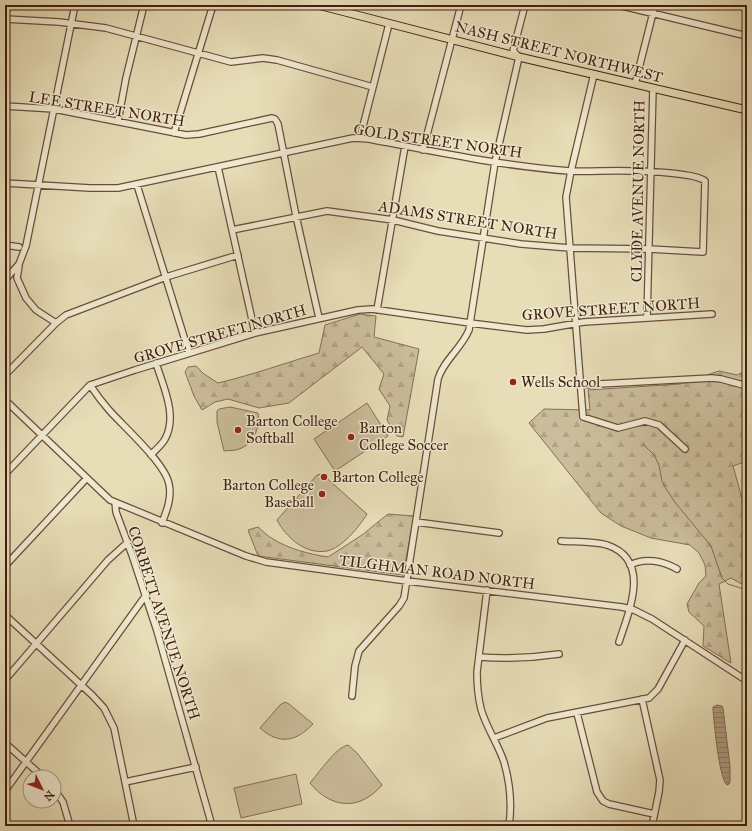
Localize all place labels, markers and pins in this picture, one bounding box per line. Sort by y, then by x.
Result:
place label: Wells School [521,373,601,391]
marker: Wells School [508,377,518,387]
place label: Barton College Softball [246,412,338,447]
place label: Barton College Soccer [359,419,449,454]
marker: Barton College Softball [233,425,243,435]
marker: Barton College Soccer [346,432,356,442]
place label: Barton College [332,468,424,486]
marker: Barton College [319,472,329,482]
place label: Barton College Baseball [222,476,315,511]
marker: Barton College Baseball [317,489,327,499]

